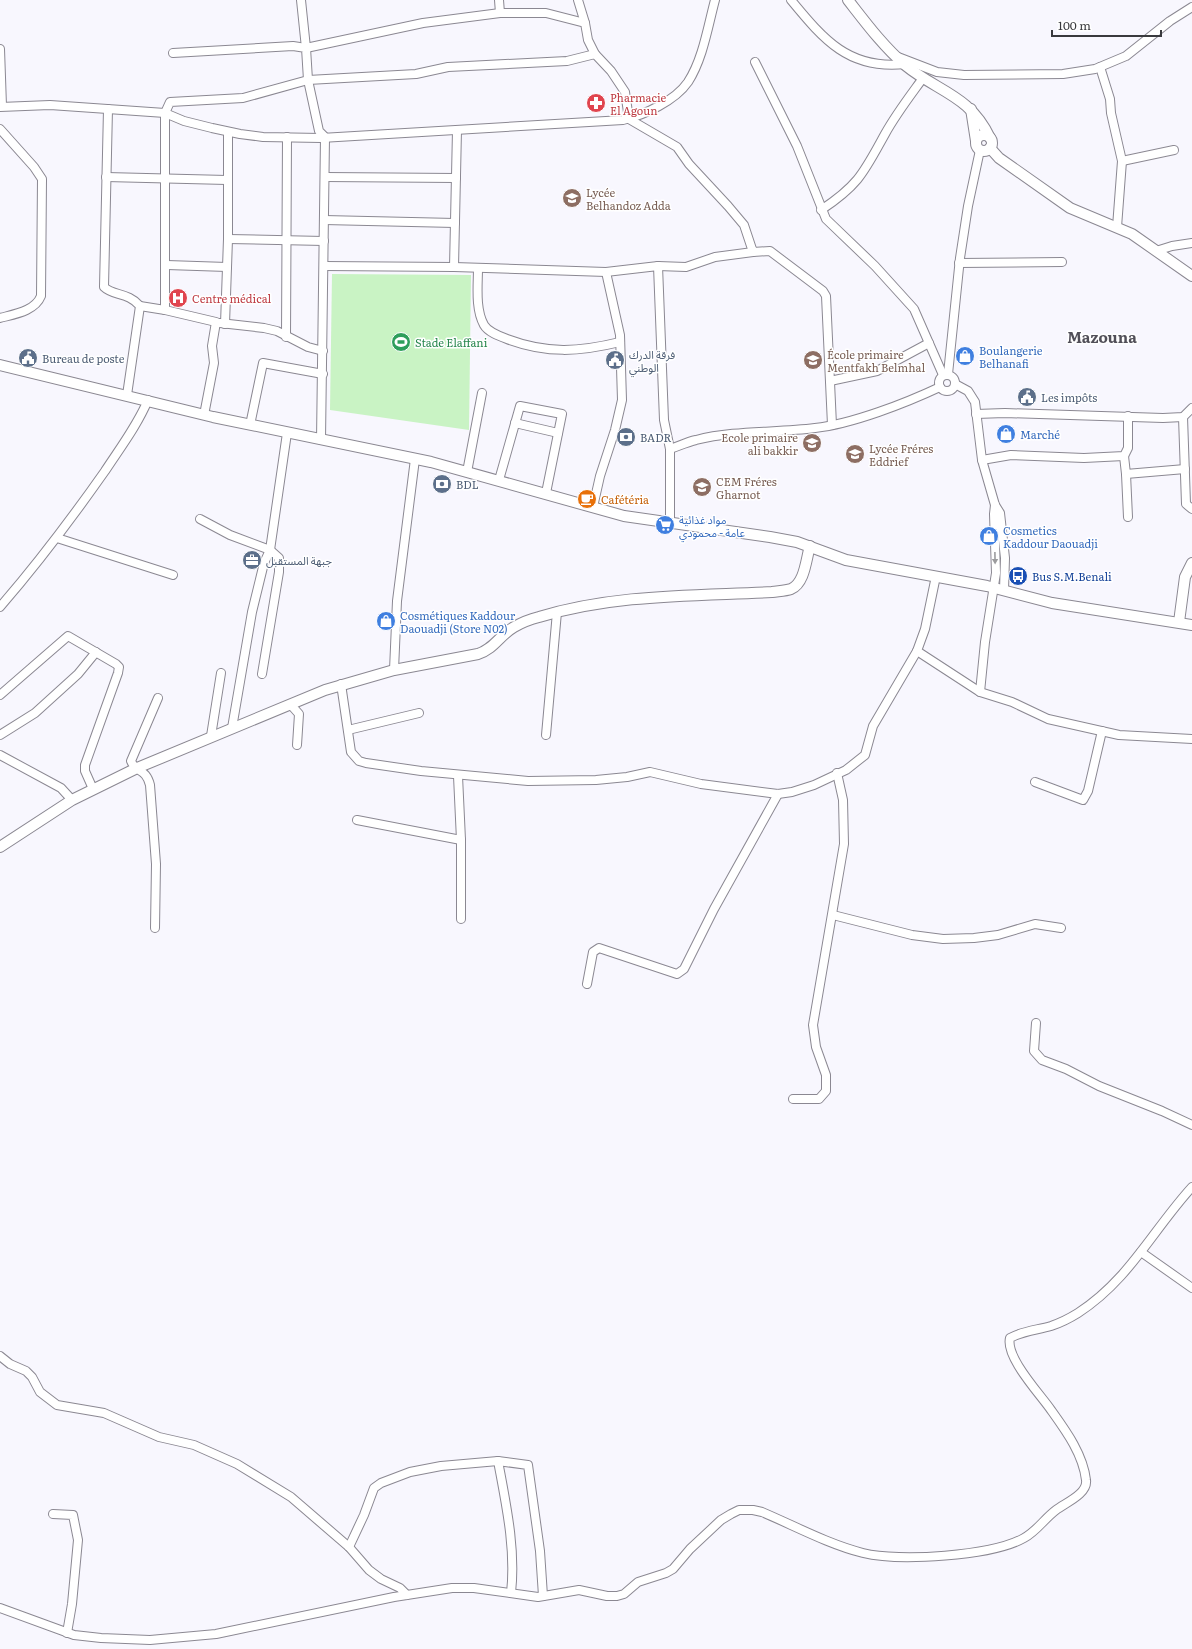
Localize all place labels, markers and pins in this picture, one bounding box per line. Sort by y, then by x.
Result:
place label: Pharmacie El Agoun [610,89,667,118]
pharmacy icon: Pharmacie El Agoun [585,92,607,114]
place label: Lycée Belhandoz Adda [586,184,671,213]
school or university icon: Lycée Belhandoz Adda [561,187,583,209]
hospital icon: Centre médical [167,287,189,309]
place label: Centre médical [192,290,272,306]
sports icon: Stade Elaffani [390,331,412,353]
place label: Stade Elaffani [415,334,488,350]
place label: Boulangerie Belhanafi [979,342,1043,371]
shop icon: Boulangerie Belhanafi [954,345,976,367]
place label: فرقة الدرك الوطني [629,346,675,378]
place label: École primaire Mentfakh Belmhal [827,346,925,375]
public building icon: Bureau de poste [17,347,39,369]
public building icon: فرقة الدرك الوطني [604,349,626,371]
school or university icon: École primaire Mentfakh Belmhal [802,349,824,371]
place label: Bureau de poste [42,350,125,366]
public building icon: Les impôts [1016,386,1038,408]
place label: Les impôts [1041,389,1097,405]
shop icon: Marché [995,423,1017,445]
bank icon: BADR [615,426,637,448]
place label: Marché [1020,426,1060,442]
place label: BADR [640,429,672,445]
place label: Ecole primaire ali bakkir [721,429,799,458]
school or university icon: Ecole primaire ali bakkir [801,432,823,454]
place label: Lycée Fréres Eddrief [869,440,933,469]
school or university icon: Lycée Fréres Eddrief [844,443,866,465]
bank icon: BDL [431,473,453,495]
place label: CEM Fréres Gharnot [716,473,777,502]
place label: BDL [456,476,479,492]
school or university icon: CEM Fréres Gharnot [691,476,713,498]
cafe icon: Cafétéria [576,488,598,510]
place label: Cafétéria [601,491,649,507]
place label: مواد غذائية عامة - محمودي [679,511,746,543]
supermarket icon: مواد غذائية عامة - محمودي [654,514,676,536]
place label: Cosmetics Kaddour Daouadji [1003,522,1098,551]
shop icon: Cosmetics Kaddour Daouadji [978,525,1000,547]
office icon: جبهة المستقبل [241,549,263,571]
place label: جبهة المستقبل [266,552,332,568]
bus stop icon: Bus S.M.Benali [1007,565,1029,587]
place label: Bus S.M.Benali [1032,568,1112,584]
place label: Cosmétiques Kaddour Daouadji (Store N02) [400,607,516,636]
shop icon: Cosmétiques Kaddour Daouadji (Store N02) [375,610,397,632]

